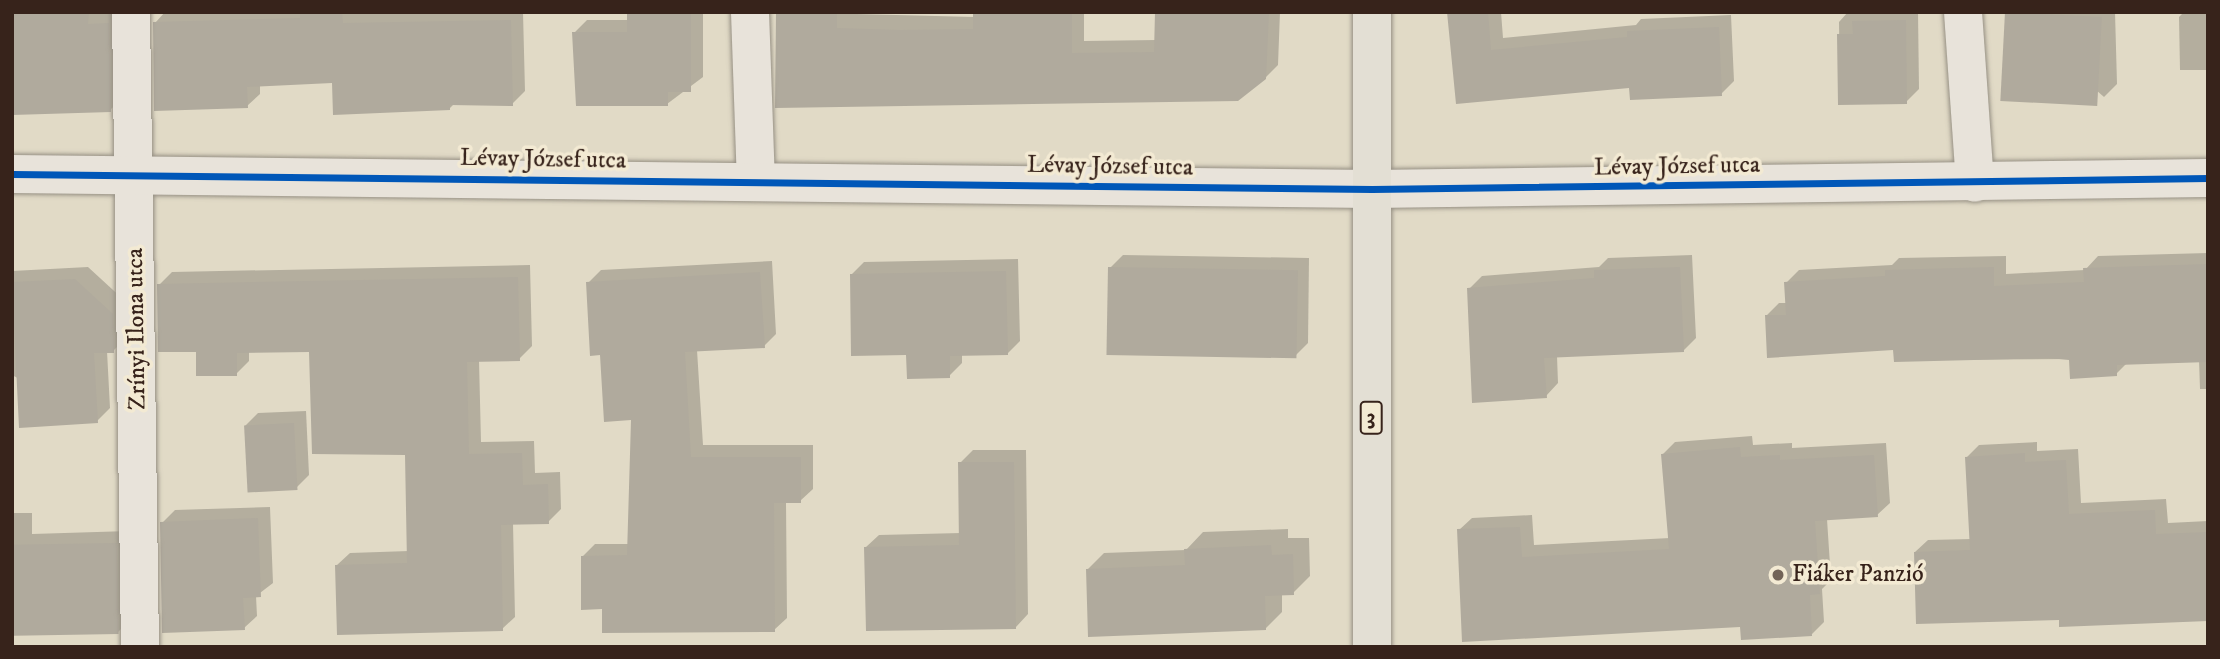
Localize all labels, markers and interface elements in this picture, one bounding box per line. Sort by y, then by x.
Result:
street label: Lévay József utca [460,144,626,176]
street label: Lévay József utca [1027,151,1193,183]
street label: Lévay József utca [1594,151,1760,183]
street label: Zrínyi Ilona utca [121,248,153,410]
road number: 3 [1359,398,1383,438]
place label: Fiáker Panzió [1792,561,1924,589]
marker: Fiáker Panzió [1770,567,1786,583]

